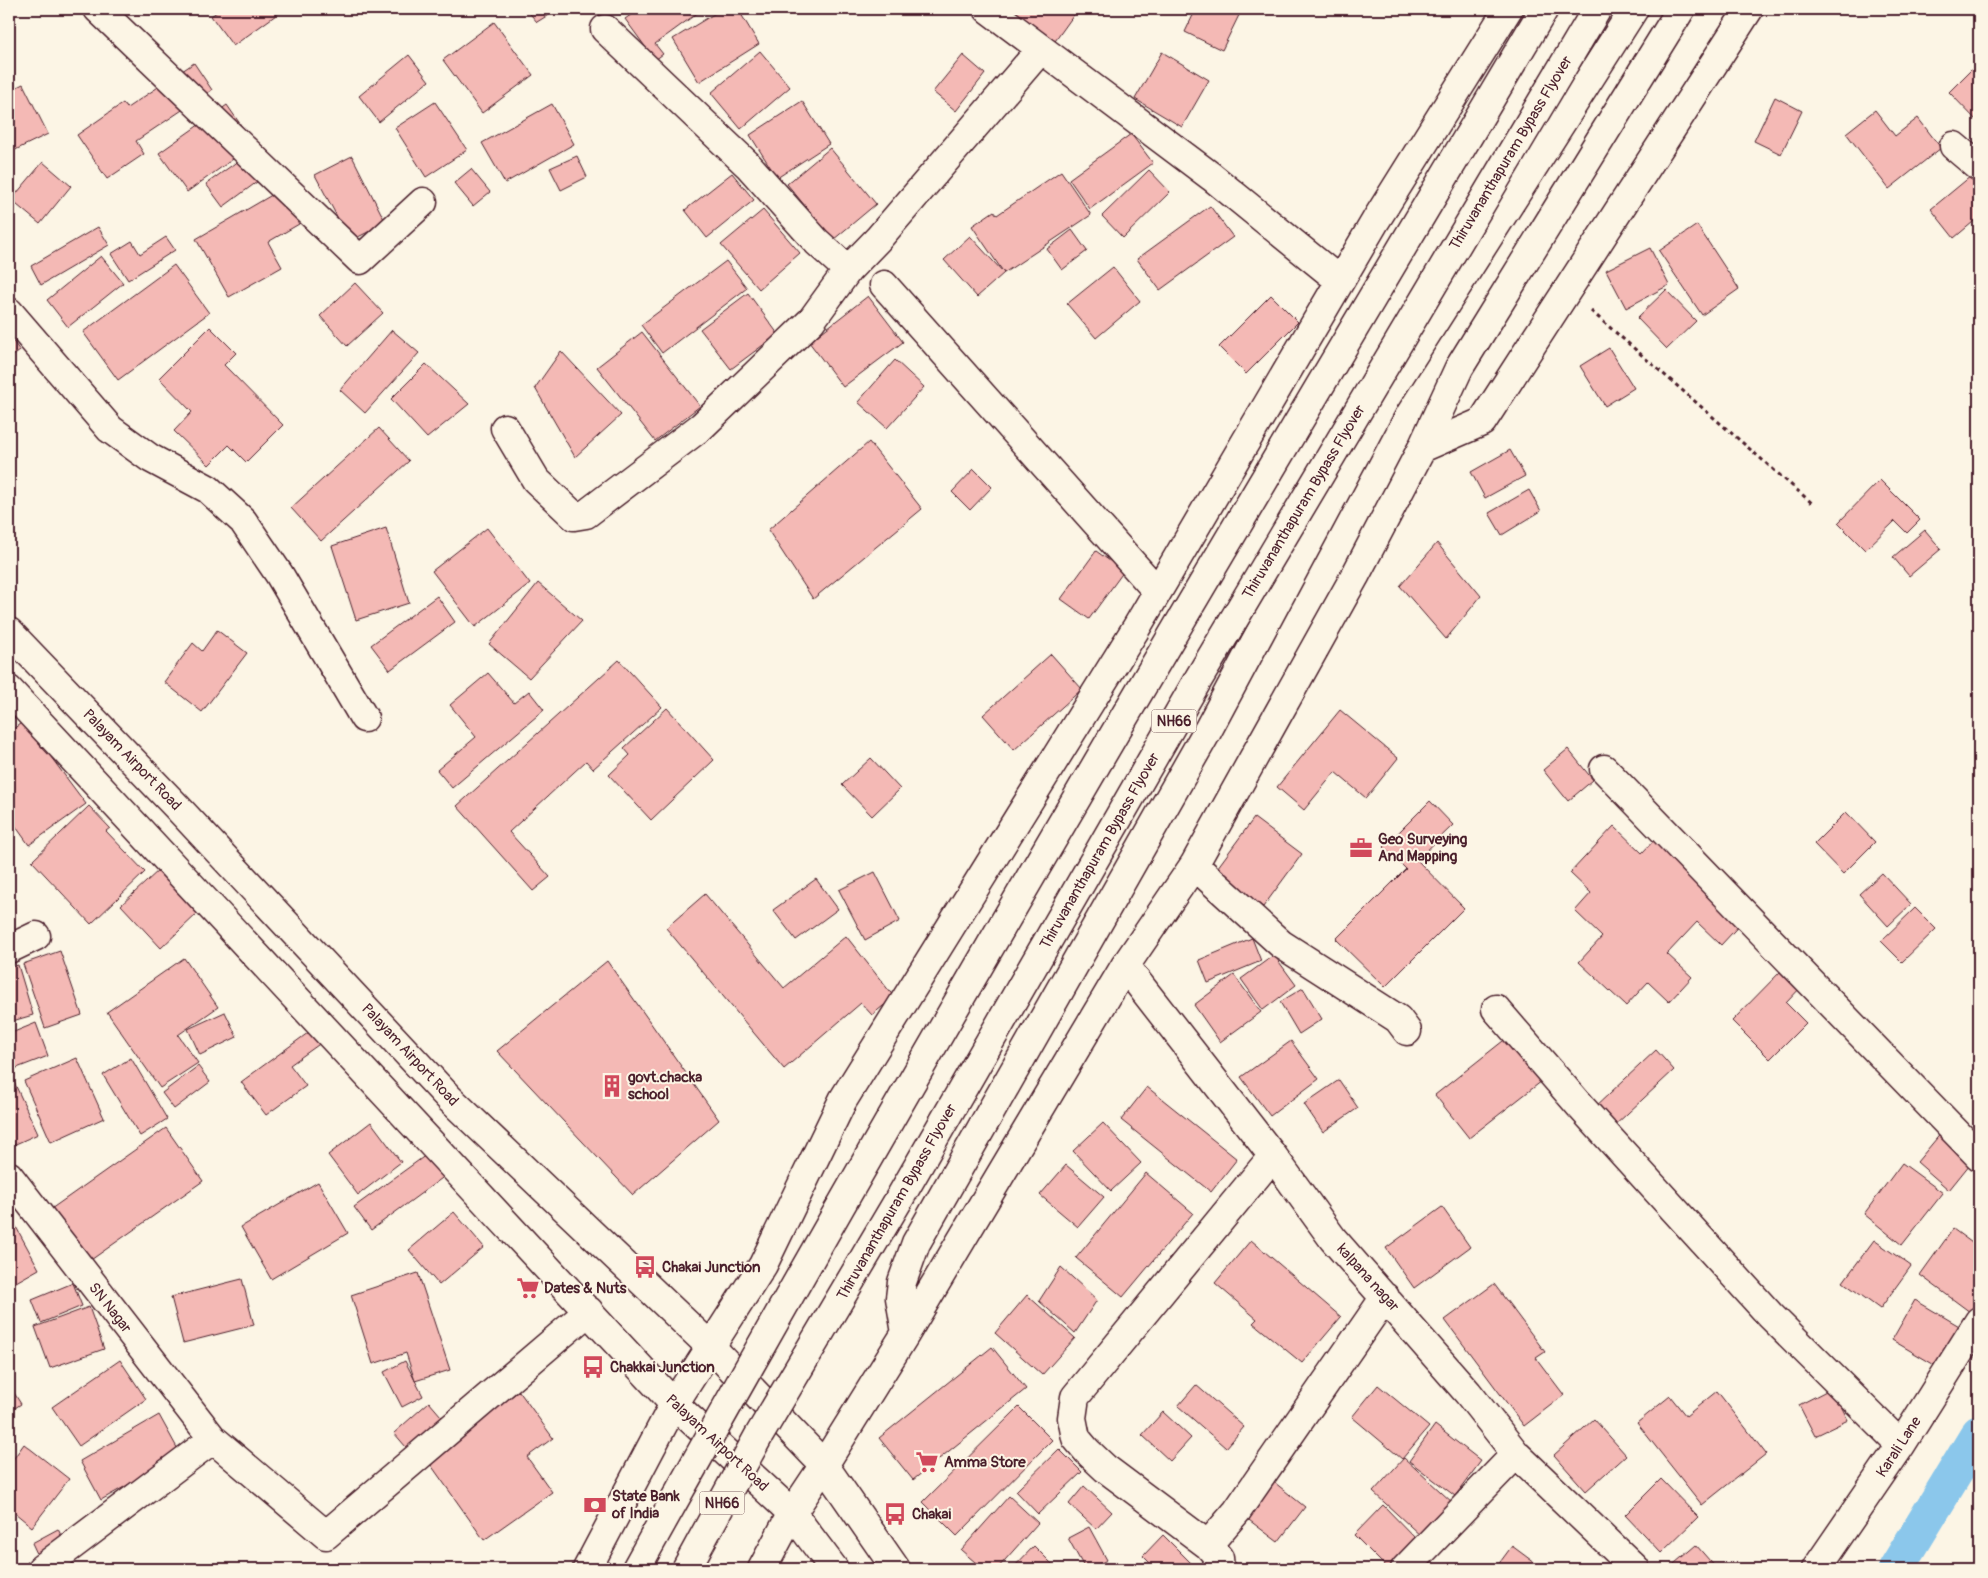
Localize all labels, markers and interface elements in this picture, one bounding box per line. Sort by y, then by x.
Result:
street label: Thiruvananthapuram Bypass Flyover [1445,52,1577,254]
street label: Thiruvananthapuram Bypass Flyover [1238,401,1370,603]
street label: Palayam Airport Road [79,705,185,815]
road number: NH66 [1152,709,1196,732]
street label: Thiruvananthapuram Bypass Flyover [1036,749,1164,953]
place label: Geo Surveying And Mapping [1378,830,1468,866]
office icon: Geo Surveying And Mapping [1348,835,1374,861]
street label: Palayam Airport Road [357,1000,463,1110]
place label: govt.chacka school [628,1068,702,1104]
building icon: govt.chacka school [599,1073,625,1099]
street label: Thiruvananthapuram Bypass Flyover [833,1100,961,1304]
street label: kalpana nagar [1333,1240,1404,1316]
bus stop icon: Chakai Junction [632,1254,658,1280]
place label: Chakai Junction [662,1258,761,1277]
supermarket icon: Dates & Nuts [515,1275,541,1301]
street label: SN Nagar [84,1279,136,1338]
place label: Dates & Nuts [544,1279,627,1298]
bus stop icon: Chakkai Junction [580,1354,606,1380]
place label: Chakkai Junction [610,1358,715,1377]
street label: Palayam Airport Road [662,1390,772,1496]
street label: Karali Lane [1872,1413,1926,1481]
supermarket icon: Amma Store [914,1449,940,1475]
place label: Amma Store [944,1453,1026,1472]
place label: State Bank of India [611,1487,681,1523]
bank icon: State Bank of India [582,1492,608,1518]
road number: NH66 [700,1492,744,1515]
bus stop icon: Chakai [882,1501,908,1527]
place label: Chakai [912,1505,951,1524]

